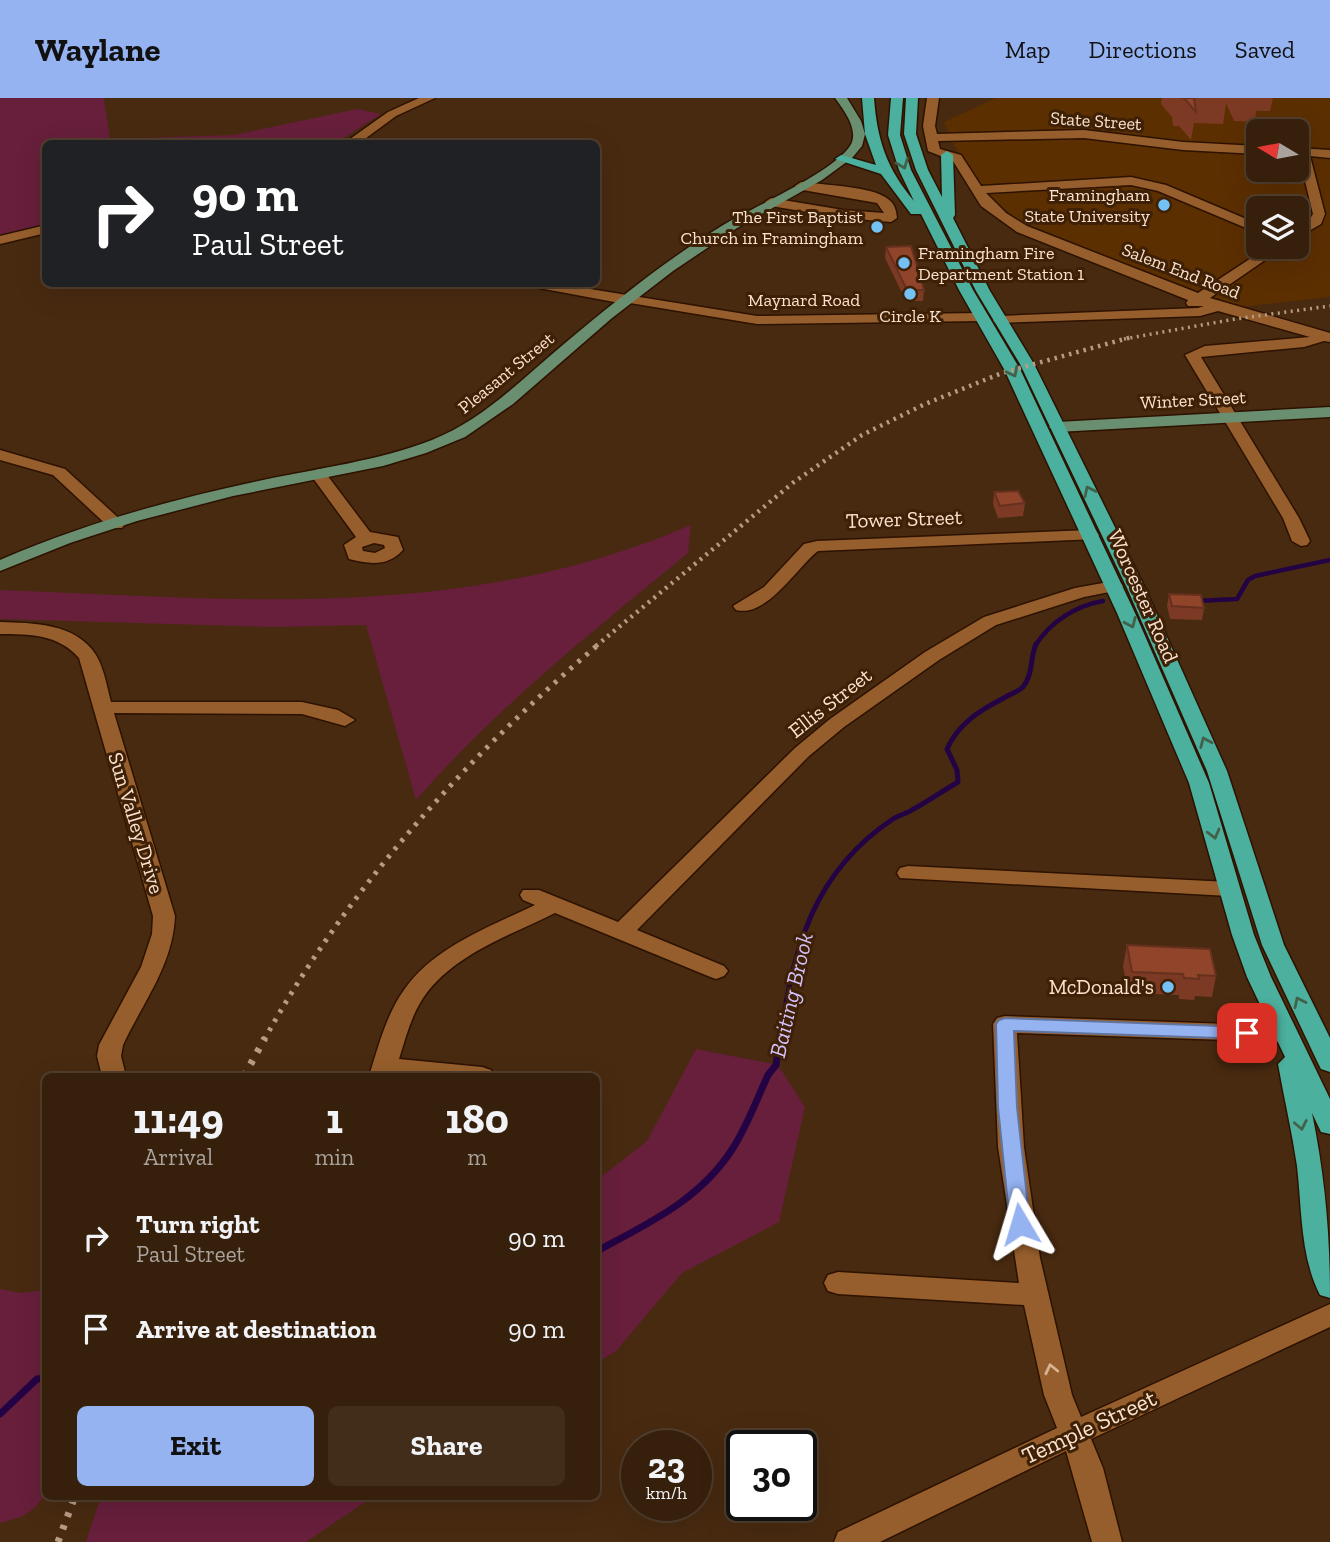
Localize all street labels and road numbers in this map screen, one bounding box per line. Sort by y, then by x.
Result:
street label: State Street [1050,107,1143,135]
street label: Salem End Road [1119,238,1243,304]
street label: Maynard Road [748,289,860,311]
street label: Pleasant Street [453,327,559,418]
street label: Winter Street [1140,386,1247,414]
street label: Tower Street [845,504,963,533]
street label: Worcester Road [1103,525,1184,667]
street label: Ellis Street [783,662,876,743]
street label: Sun Valley Drive [103,749,170,897]
street label: Temple Street [1017,1383,1161,1470]

